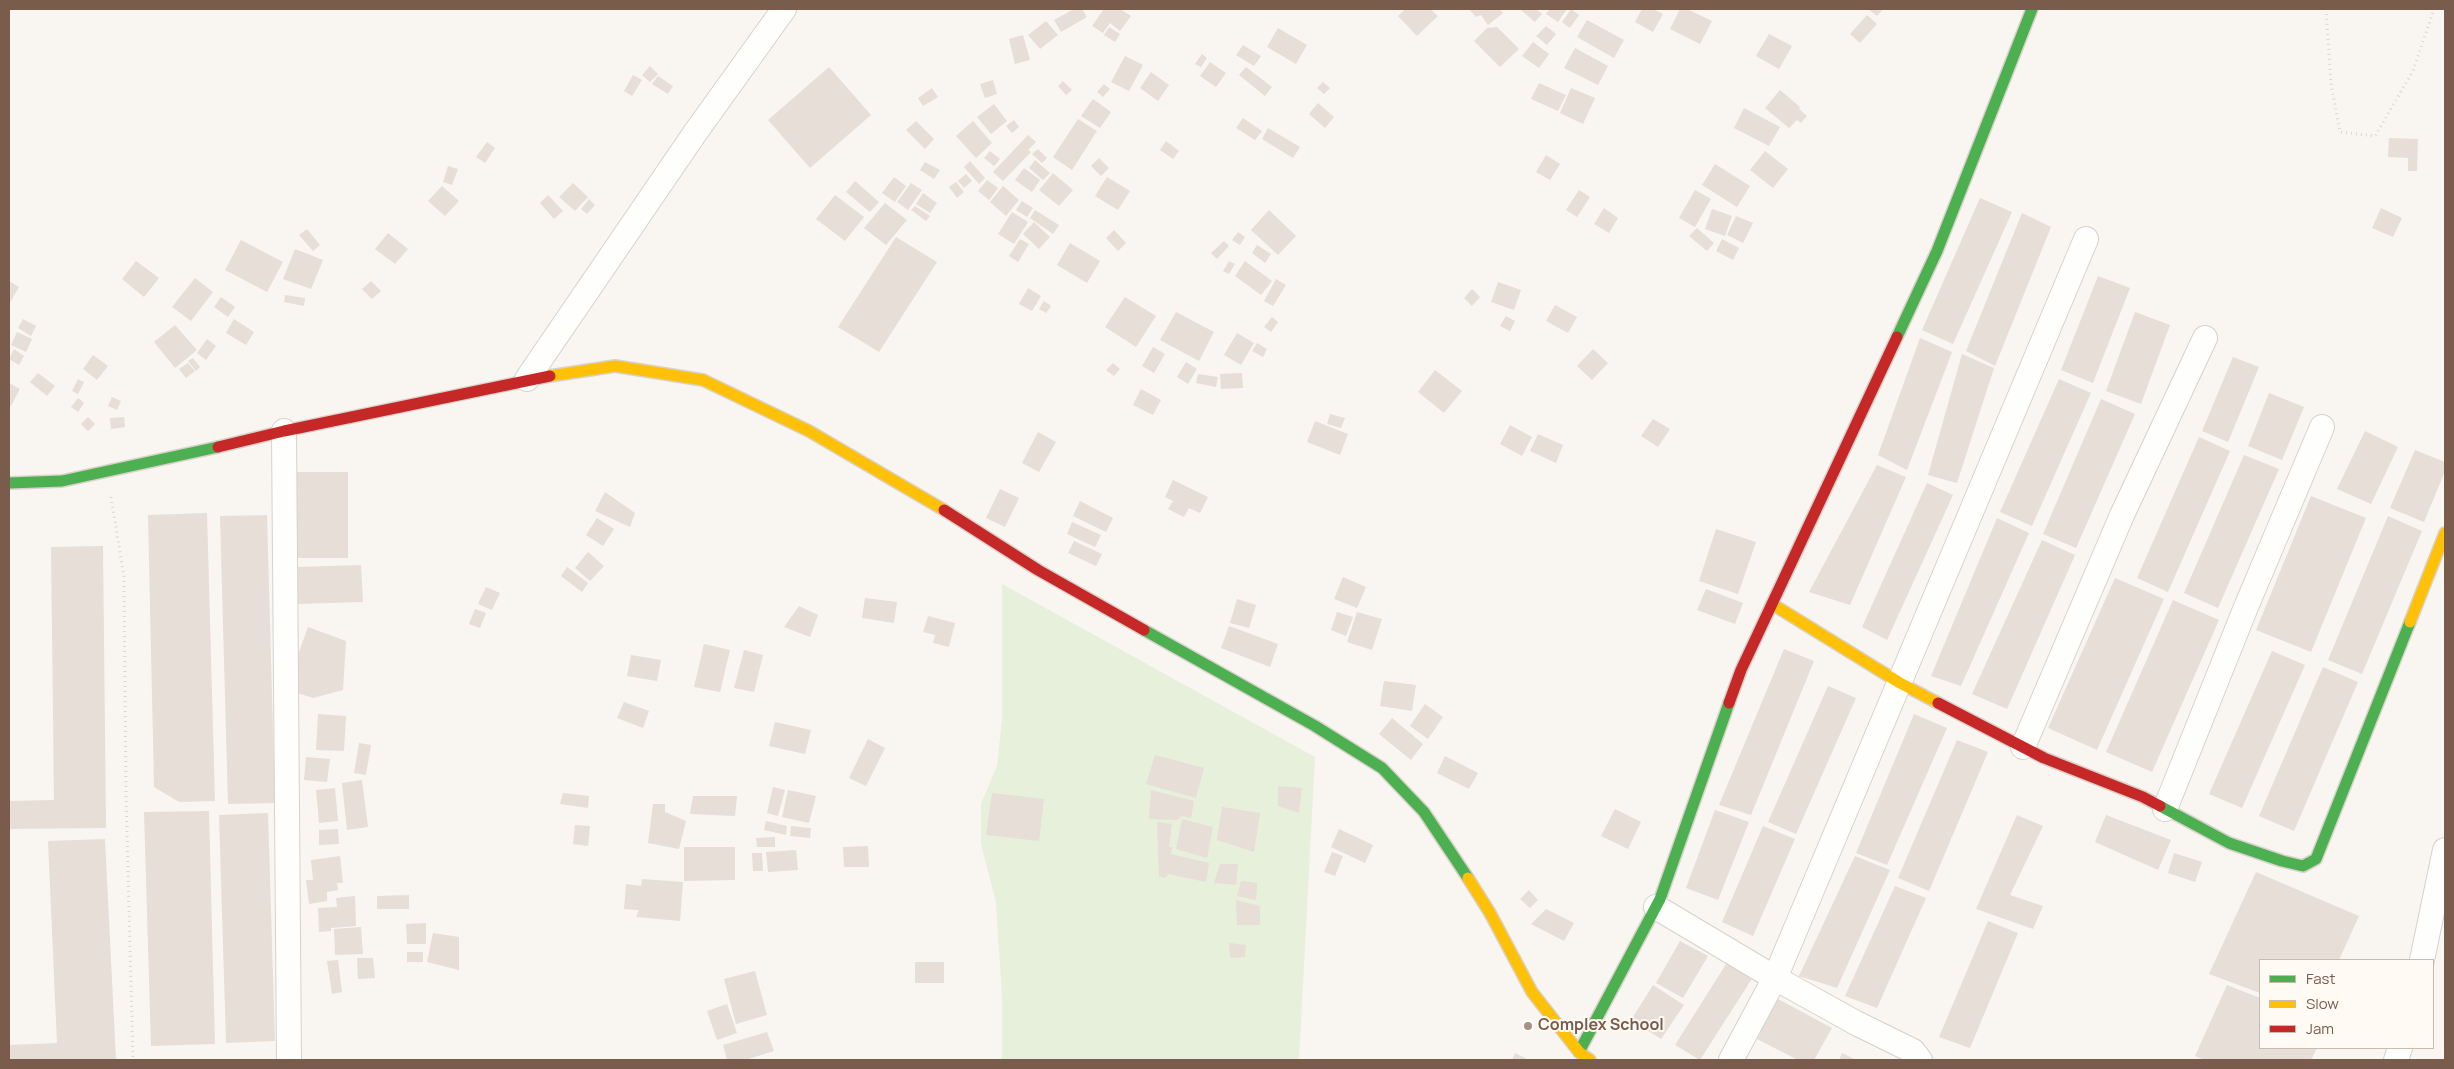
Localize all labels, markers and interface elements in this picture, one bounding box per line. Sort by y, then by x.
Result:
legend [2259,959,2434,1049]
text: Fast [2306,968,2335,989]
text: Slow [2306,993,2339,1014]
place label: Complex School [1538,1016,1664,1036]
text: Jam [2306,1018,2334,1039]
marker: Complex School [1522,1020,1534,1032]

